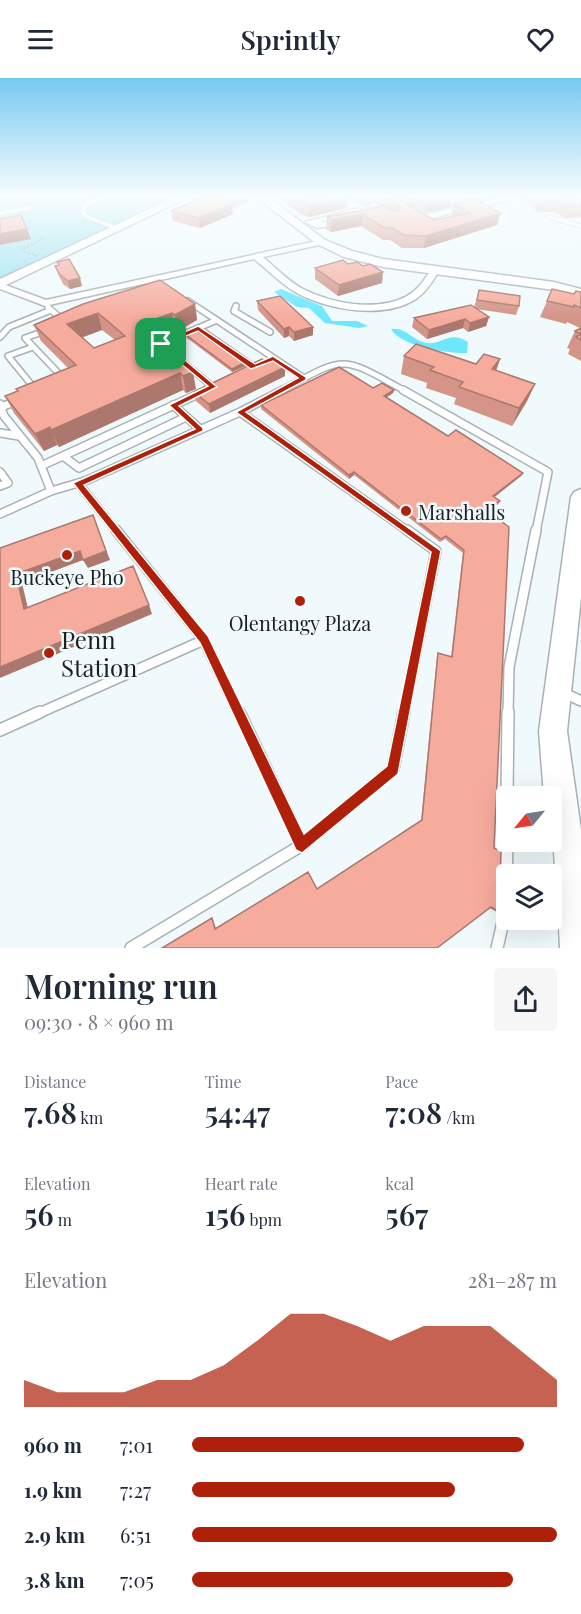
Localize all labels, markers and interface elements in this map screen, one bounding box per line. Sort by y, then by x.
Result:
text: Sprintly [240,21,341,57]
icon: menu [24,23,57,56]
icon: heart [524,23,557,56]
pin [135,318,186,369]
icon: arrive [144,327,177,360]
place label: Marshalls [418,498,505,525]
marker: Marshalls [399,504,413,518]
marker: Buckeye Pho [60,548,74,562]
place label: Buckeye Pho [10,563,124,590]
marker: Olentangy Plaza [293,594,307,608]
place label: Olentangy Plaza [229,609,371,636]
place label: Penn Station [61,623,137,683]
marker: Penn Station [42,646,56,660]
north arrow [496,786,562,852]
map controls [496,786,562,930]
button: layers [496,864,562,930]
text: Morning run [24,963,218,1007]
button: share [494,968,557,1031]
text: 09:30 · 8 × 960 m [24,1008,174,1035]
text: Distance [24,1071,86,1092]
text: Time [205,1071,242,1092]
text: Pace [385,1071,418,1092]
text: 7.68 [24,1092,77,1132]
text: 54:47 [205,1092,270,1132]
text: 7:08 [385,1092,442,1132]
text: km [77,1107,103,1128]
text: /km [442,1107,475,1128]
text: Elevation [24,1173,91,1194]
text: Heart rate [205,1173,278,1194]
text: kcal [385,1173,414,1194]
text: 56 [24,1194,54,1234]
text: 156 [205,1194,245,1234]
text: 567 [385,1194,428,1234]
text: m [54,1209,72,1230]
text: bpm [245,1209,282,1230]
text: Elevation [24,1266,107,1293]
text: 281–287 m [468,1266,557,1293]
text: 960 m [24,1431,82,1458]
text: 7:01 [120,1431,153,1458]
text: 1.9 km [24,1476,82,1503]
text: 7:27 [120,1476,151,1503]
text: 2.9 km [24,1521,85,1548]
text: 6:51 [120,1521,151,1548]
text: 3.8 km [24,1566,85,1593]
text: 7:05 [120,1566,154,1593]

